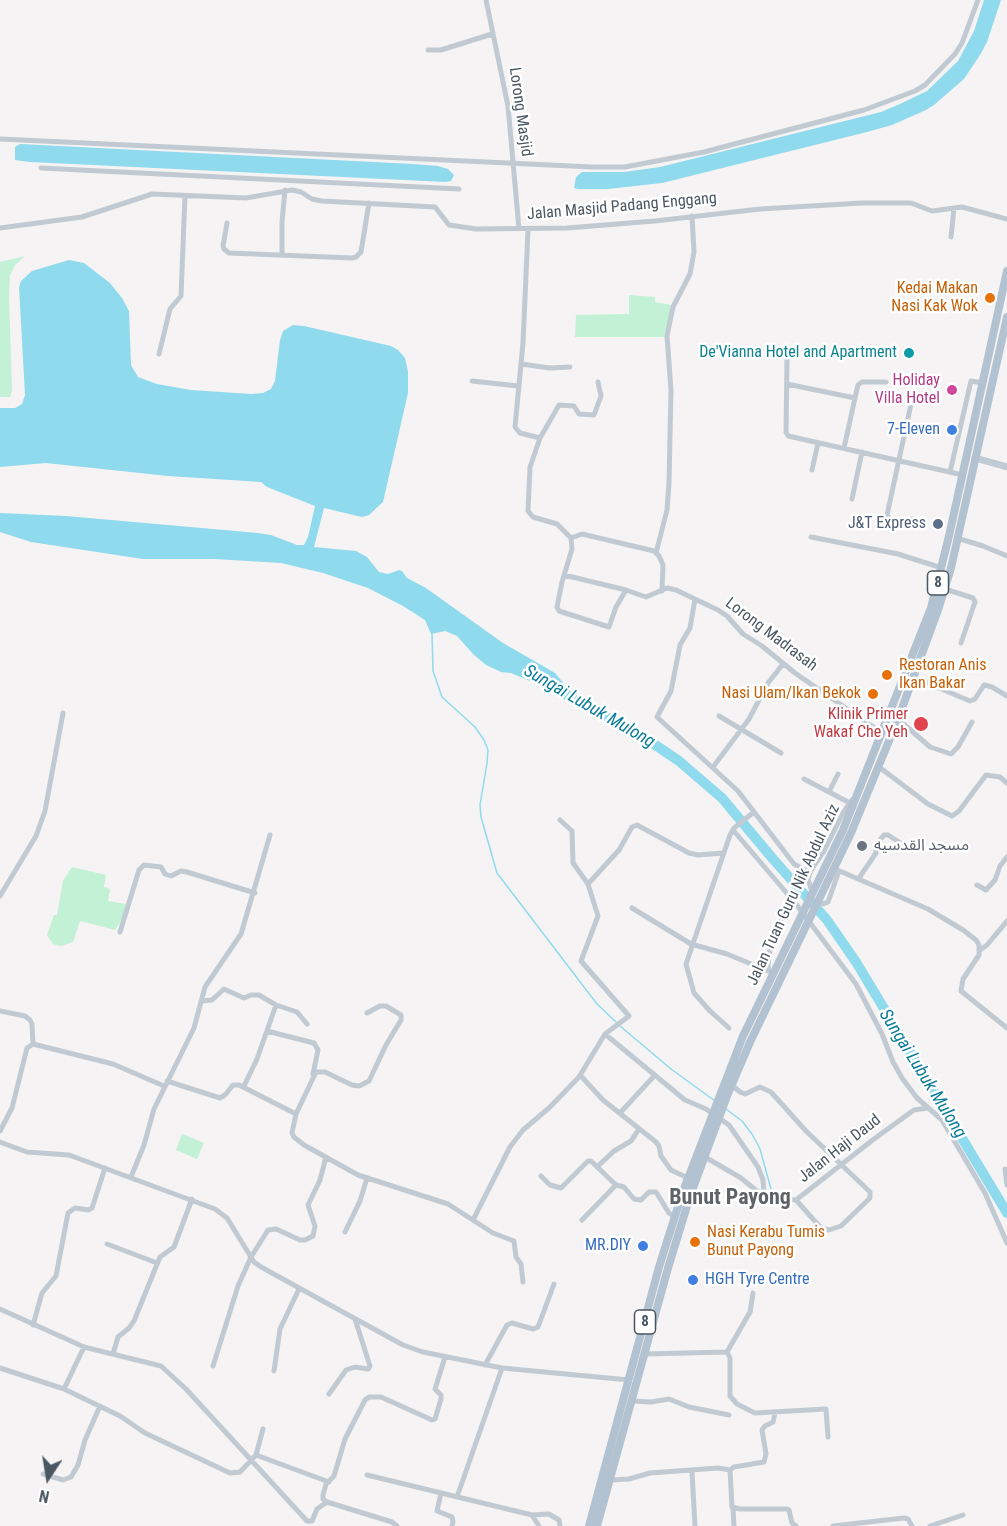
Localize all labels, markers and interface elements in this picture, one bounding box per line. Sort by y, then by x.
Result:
street label: Lorong Masjid [504,66,536,158]
street label: Jalan Masjid Padang Enggang [526,189,718,225]
place label: Kedai Makan Nasi Kak Wok [891,279,978,317]
marker: Kedai Makan Nasi Kak Wok [983,291,997,305]
place label: De'Vianna Hotel and Apartment [699,343,897,363]
marker: De'Vianna Hotel and Apartment [902,346,916,360]
place label: Holiday Villa Hotel [875,371,940,409]
marker: Holiday Villa Hotel [945,383,959,397]
place label: 7-Eleven [887,420,940,440]
marker: 7-Eleven [945,423,959,437]
place label: J&T Express [848,514,926,534]
marker: J&T Express [931,517,945,531]
road number: 8 [928,571,948,595]
street label: Lorong Madrasah [721,594,821,676]
place label: Restoran Anis Ikan Bakar [899,656,986,694]
water label: Sungai Lubuk Mulong [520,661,658,753]
marker: Restoran Anis Ikan Bakar [880,668,894,682]
place label: Nasi Ulam/Ikan Bekok [721,684,861,704]
marker: Nasi Ulam/Ikan Bekok [866,687,880,701]
place label: Klinik Primer Wakaf Che Yeh [814,705,908,743]
marker: Klinik Primer Wakaf Che Yeh [912,715,930,733]
street label: Jalan Tuan Guru Nik Abdul Aziz [744,801,844,989]
place label: مسجد القدسيه [874,836,969,856]
marker: مسجد القدسيه [855,839,869,853]
water label: Sungai Lubuk Mulong [874,1006,970,1142]
street label: Jalan Haji Daud [795,1111,885,1187]
district label: Bunut Payong [669,1185,791,1211]
place label: Nasi Kerabu Tumis Bunut Payong [707,1223,825,1261]
marker: Nasi Kerabu Tumis Bunut Payong [688,1235,702,1249]
place label: MR.DIY [585,1236,631,1256]
marker: MR.DIY [636,1239,650,1253]
place label: HGH Tyre Centre [705,1270,810,1290]
marker: HGH Tyre Centre [686,1273,700,1287]
road number: 8 [634,1310,656,1334]
north arrow [18,1448,78,1508]
text: N [37,1486,51,1506]

